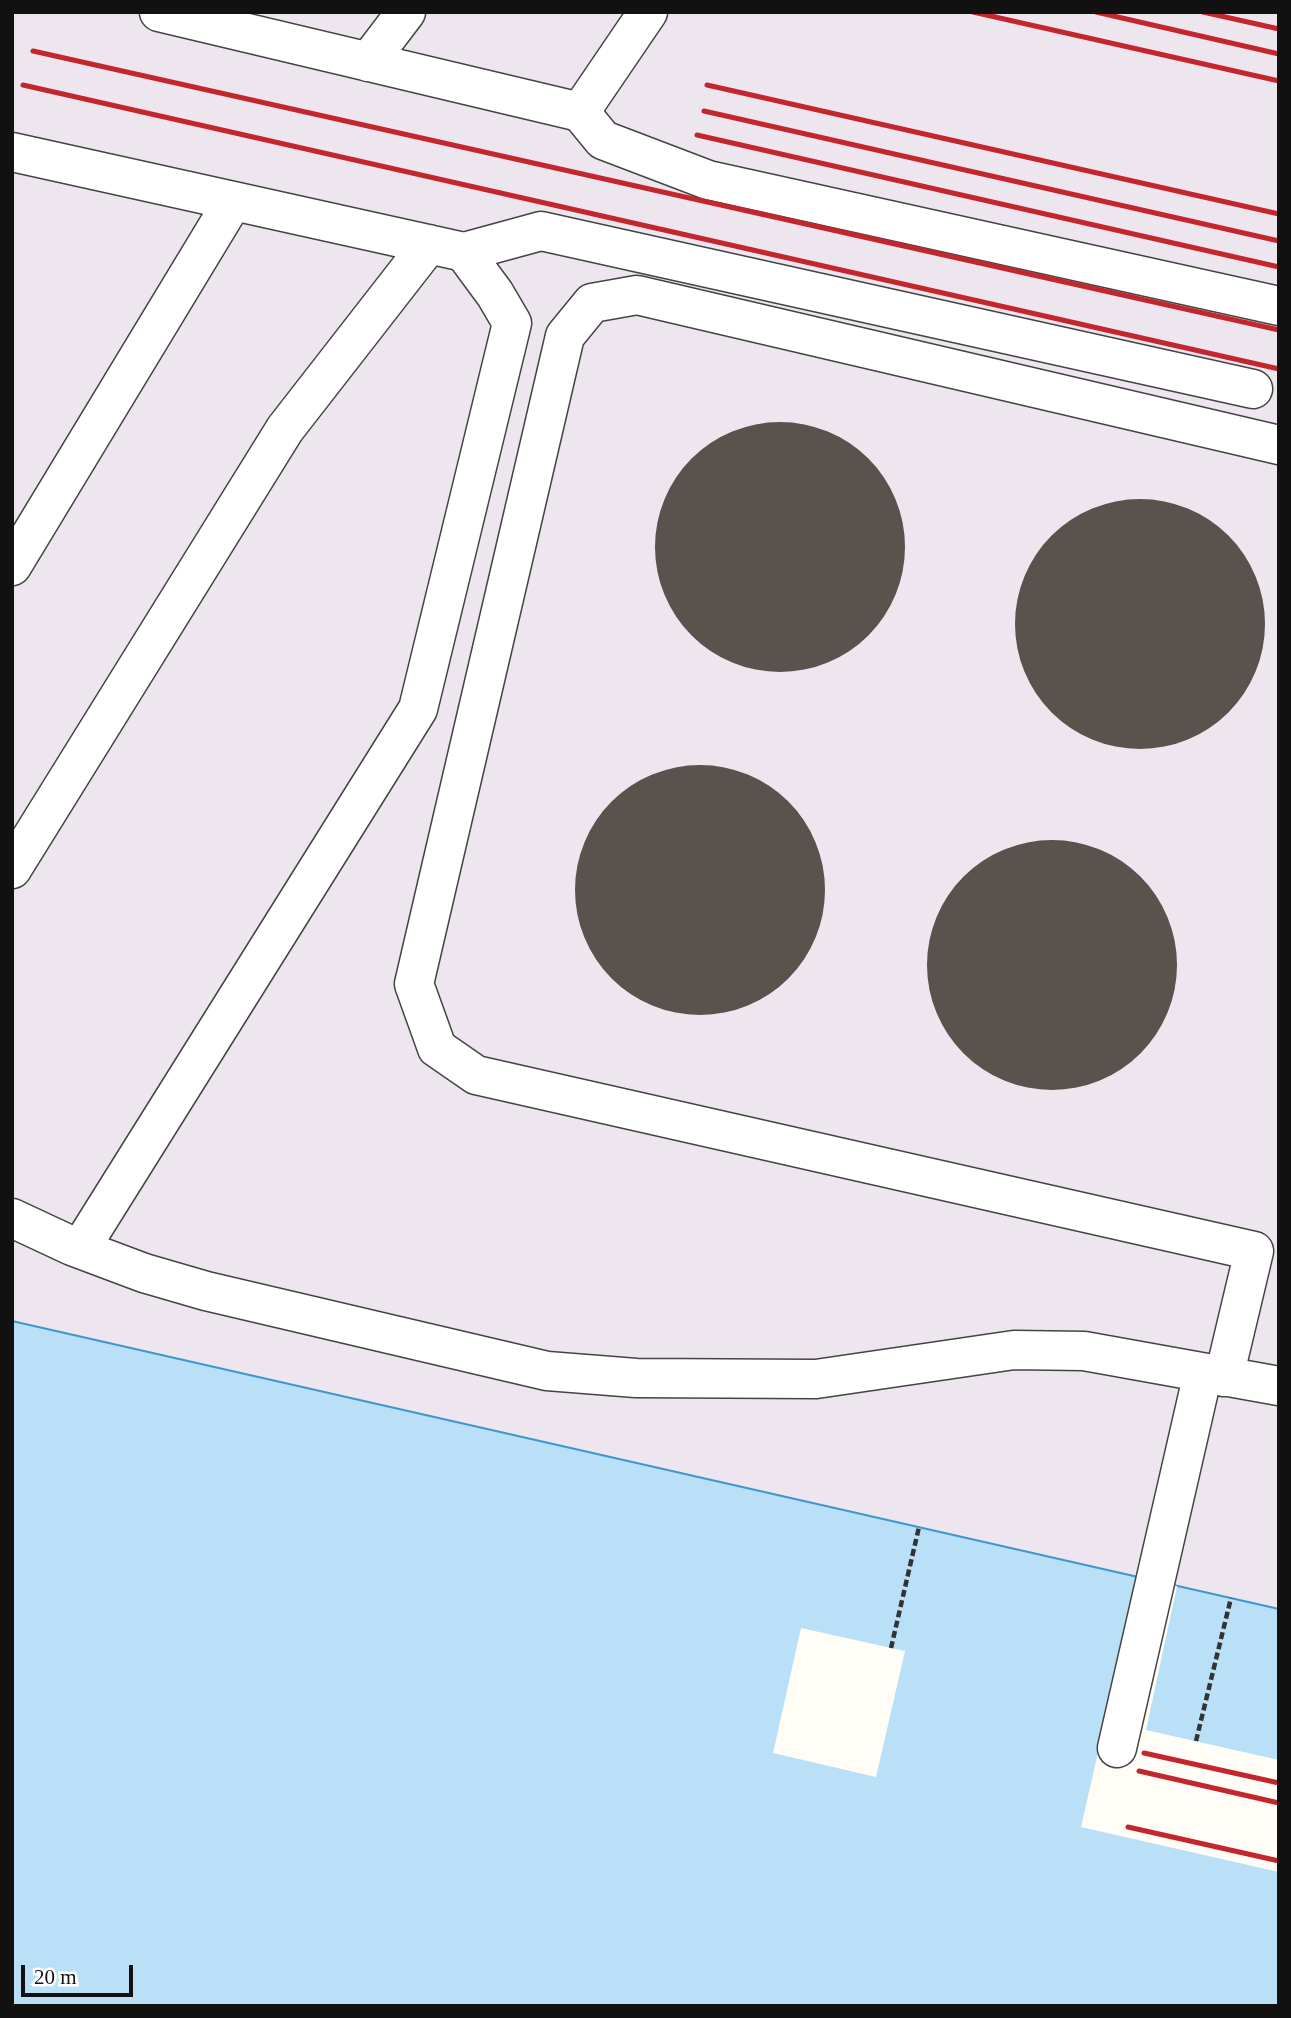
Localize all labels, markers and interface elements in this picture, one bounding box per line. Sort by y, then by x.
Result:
scale bar [24,1952,136,1996]
text: 20 m [34,1965,77,1989]

